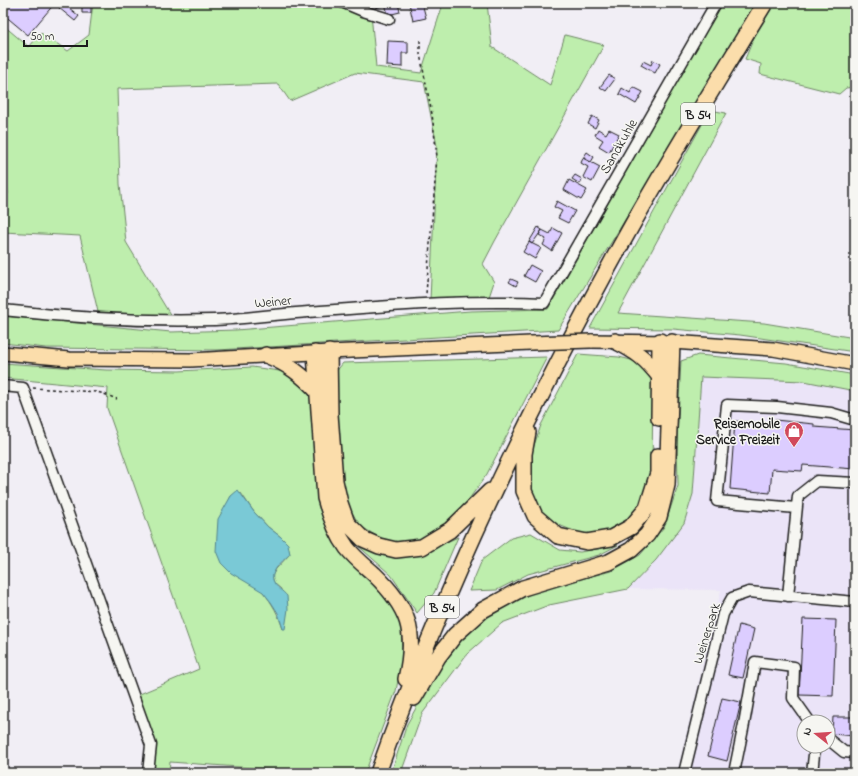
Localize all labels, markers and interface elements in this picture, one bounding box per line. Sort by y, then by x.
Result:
scale bar [24,22,87,48]
text: 50 m [30,28,54,46]
road number: B 54 [681,103,715,125]
street label: Sandkuhle [595,115,644,178]
street label: Weiner [254,290,293,315]
place label: Reisemobile Service Freizeit [696,414,781,451]
shop icon: Reisemobile Service Freizeit [783,420,805,448]
road number: B 54 [425,596,459,618]
street label: Weinerpark [688,600,727,667]
north arrow [796,714,836,754]
text: N [799,725,816,737]

